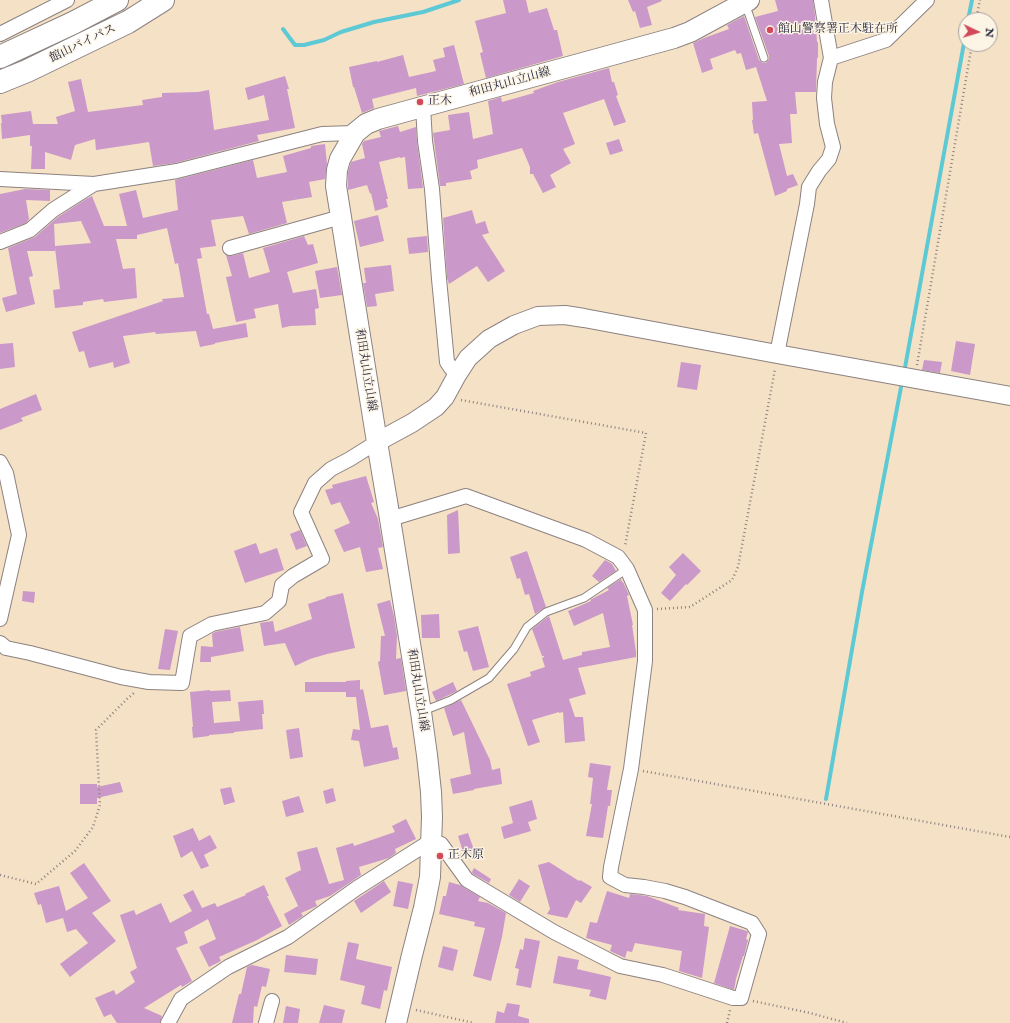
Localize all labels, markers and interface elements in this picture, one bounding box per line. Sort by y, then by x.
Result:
north arrow [958,12,998,52]
street label: 館山バイパス [47,22,119,66]
place label: 館山警察署正木駐在所 [778,23,898,37]
marker: 館山警察署正木駐在所 [765,25,775,35]
text: N [982,28,996,38]
street label: 和田丸山立山線 [468,65,552,101]
place label: 正木 [428,95,452,109]
marker: 正木 [415,97,425,107]
street label: 和田丸山立山線 [351,327,379,413]
street label: 和田丸山立山線 [403,647,431,733]
place label: 正木原 [448,849,484,863]
marker: 正木原 [435,851,445,861]

